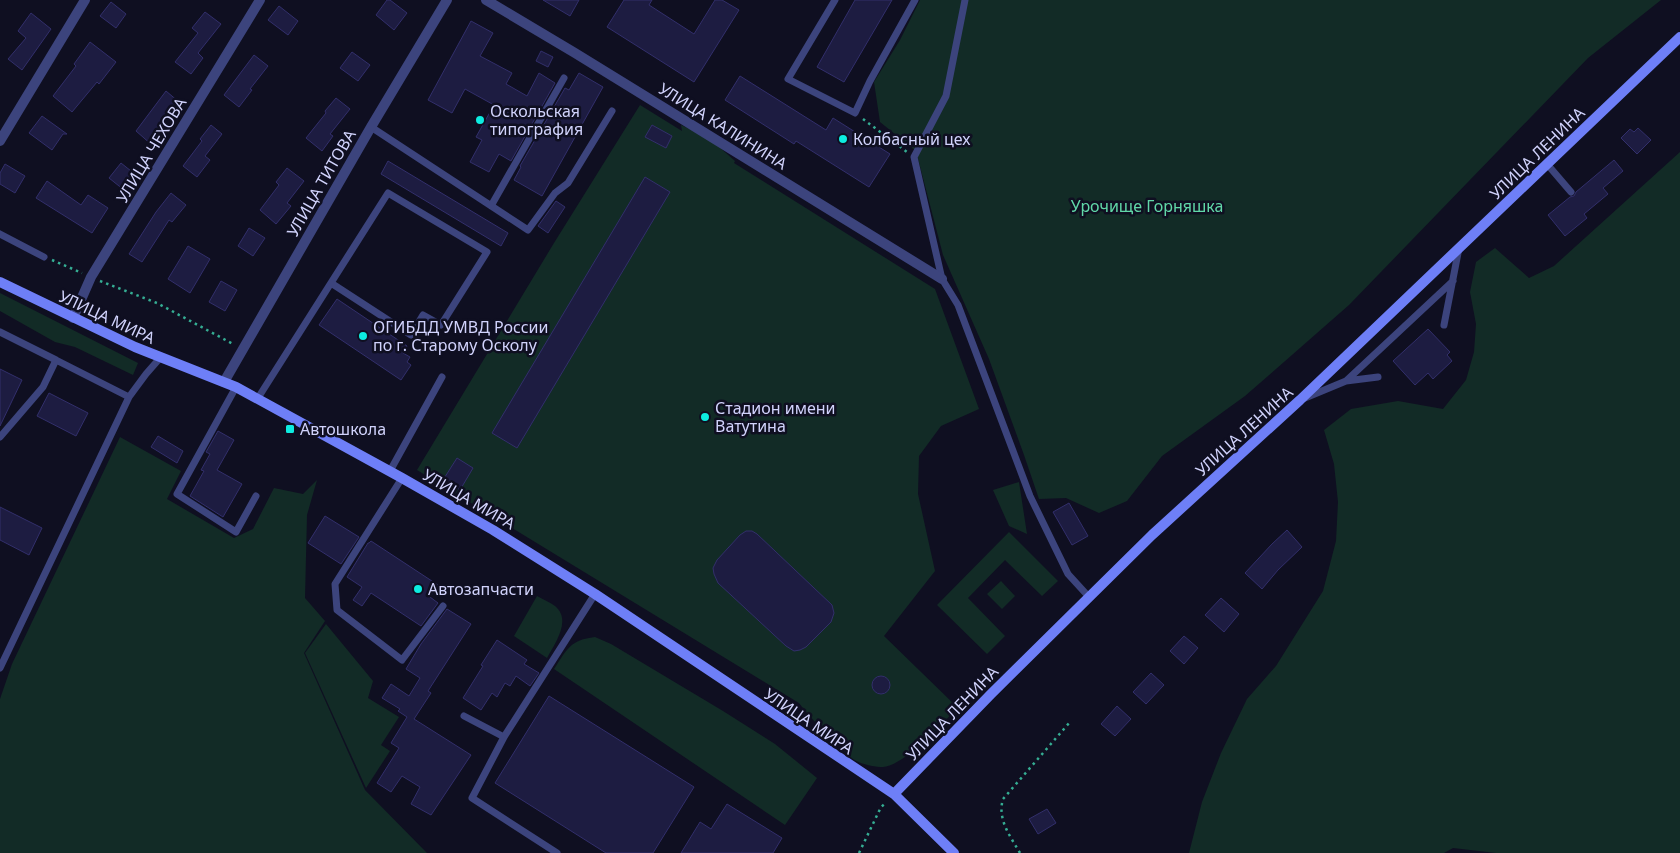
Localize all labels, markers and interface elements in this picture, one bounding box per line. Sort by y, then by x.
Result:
street label: УЛИЦА КАЛИНИНА [655,78,792,175]
street label: УЛИЦА ЧЕХОВА [111,92,192,207]
place label: Оскольская типография [490,100,583,140]
street label: УЛИЦА ЛЕНИНА [1485,101,1590,204]
marker: Оскольская типография [474,114,486,126]
street label: УЛИЦА ТИТОВА [281,125,361,241]
place label: Колбасный цех [853,128,971,150]
marker: Колбасный цех [837,133,849,145]
park label: Урочище Горняшка [1071,195,1223,217]
street label: УЛИЦА МИРА [55,285,159,349]
place label: ОГИБДД УМВД России по г. Старому Осколу [373,316,548,356]
marker: ОГИБДД УМВД России по г. Старому Осколу [357,330,369,342]
street label: УЛИЦА ЛЕНИНА [1191,381,1298,481]
place label: Стадион имени Ватутина [715,397,836,437]
marker: Стадион имени Ватутина [699,411,711,423]
place label: Автошкола [300,418,386,440]
marker: Автошкола [284,423,296,435]
street label: УЛИЦА МИРА [419,464,520,535]
place label: Автозапчасти [428,578,534,600]
marker: Автозапчасти [412,583,424,595]
street label: УЛИЦА ЛЕНИНА [901,660,1004,765]
street label: УЛИЦА МИРА [760,683,859,760]

